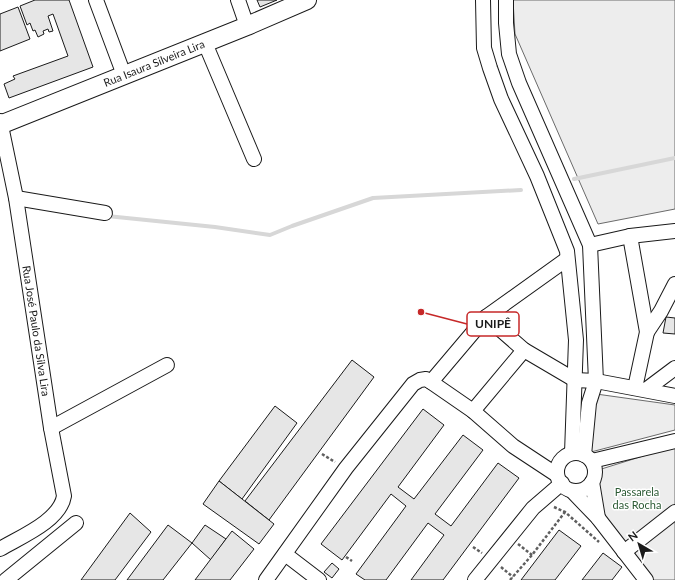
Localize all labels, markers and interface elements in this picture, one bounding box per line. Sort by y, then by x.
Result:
street label: Rua Isaura Silveira Lira [102,37,206,89]
street label: Rua José Paulo da Silva Lira [20,265,53,397]
callout: UNIPÊ [467,312,519,336]
text: UNIPÊ [475,316,511,331]
park label: Passarela das Rocha [613,485,661,511]
north arrow [619,524,659,564]
text: N [625,528,640,543]

